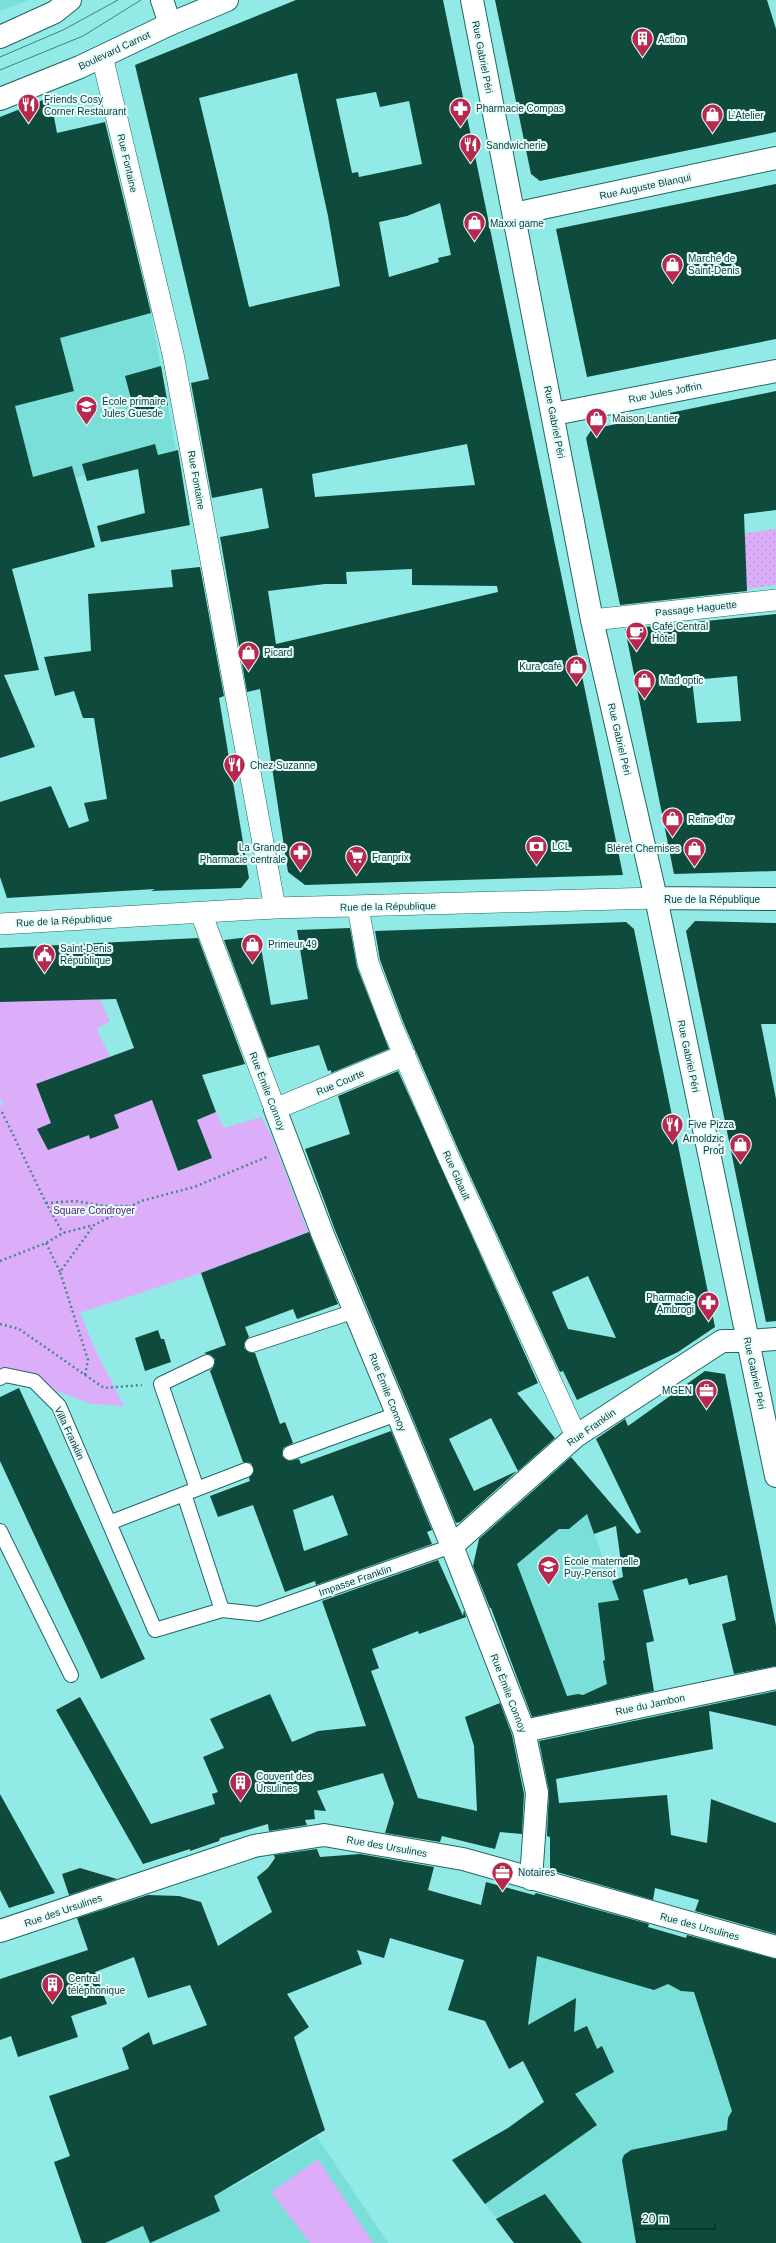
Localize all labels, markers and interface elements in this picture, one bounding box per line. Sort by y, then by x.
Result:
street label: Rue Gabriel Péri [470,20,495,94]
building icon: Action [629,26,655,59]
street label: Boulevard Carnot [77,29,152,72]
place label: Action [658,34,686,45]
restaurant icon: Friends Cosy Corner Restaurant [15,92,41,125]
place label: Friends Cosy Corner Restaurant [44,94,126,117]
pharmacy icon: Pharmacie Compas [448,95,474,128]
shop icon: L’Atelier [699,102,725,135]
place label: Pharmacie Compas [476,103,564,114]
place label: L’Atelier [728,110,764,121]
restaurant icon: Sandwicherie [457,132,483,165]
street label: Rue Fontaine [115,133,140,194]
place label: Sandwicherie [486,140,546,151]
street label: Rue Auguste Blanqui [598,171,692,202]
shop icon: Maxxi game [462,210,488,243]
place label: Maxxi game [490,218,544,229]
shop icon: Marché de Saint-Denis [659,251,685,284]
place label: Marché de Saint-Denis [688,253,740,276]
street label: Rue Jules Joffrin [628,380,703,405]
street label: Rue Gabriel Péri [542,385,567,459]
school or university icon: École primaire Jules Guesde [73,394,99,427]
place label: École primaire Jules Guesde [102,395,166,419]
shop icon: Maison Lantier [583,405,609,438]
place label: Maison Lantier [612,413,678,424]
street label: Rue Fontaine [186,450,207,511]
street label: Passage Haguette [655,599,738,618]
cafe icon: Café Central Hôtel [623,619,649,652]
place label: Café Central Hôtel [652,621,708,644]
shop icon: Picard [236,639,262,672]
place label: Picard [264,647,292,658]
shop icon: Kura café [564,653,590,686]
place label: Kura café [519,661,562,672]
shop icon: Mad optic [632,667,658,700]
place label: Mad optic [660,675,703,686]
street label: Rue Gabriel Péri [606,702,633,776]
restaurant icon: Chez Suzanne [221,752,247,785]
place label: Chez Suzanne [250,760,316,771]
shop icon: Reine d'or [659,806,685,839]
place label: Reine d'or [688,814,734,825]
bank icon: LCL [523,833,549,866]
shop icon: Bléret Chemises [682,835,708,868]
pharmacy icon: La Grande Pharmacie centrale [288,840,314,873]
place label: LCL [552,841,571,852]
place label: La Grande Pharmacie centrale [200,842,286,865]
place label: Bléret Chemises [607,843,680,854]
supermarket icon: Franprix [344,844,370,877]
place label: Franprix [372,852,409,863]
street label: Rue de la République [664,894,761,905]
street label: Rue de la République [340,900,437,913]
street label: Rue de la République [16,912,113,929]
shop icon: Primeur 49 [240,931,266,964]
place label: Primeur 49 [268,939,317,950]
public building icon: Saint-Denis République [32,941,58,974]
place label: Saint-Denis République [60,943,112,966]
street label: Rue Gabriel Péri [675,1019,702,1093]
street label: Rue Émile Connoy [247,1050,289,1132]
street label: Rue Courte [315,1067,366,1098]
restaurant icon: Five Pizza [659,1111,685,1144]
place label: Five Pizza [688,1119,735,1130]
shop icon: Arnoldzic Prod [727,1131,753,1164]
place label: Arnoldzic Prod [683,1133,724,1156]
street label: Rue Gibault [441,1149,472,1202]
park label: Square Condroyer [53,1205,136,1216]
pharmacy icon: Pharmacie Ambrogi [696,1290,722,1323]
place label: Pharmacie Ambrogi [646,1292,694,1315]
street label: Rue Gabriel Péri [741,1336,768,1410]
street label: Rue Émile Connoy [367,1351,409,1433]
office icon: MGEN [694,1377,720,1410]
place label: MGEN [662,1385,692,1396]
street label: Villa Franklin [53,1405,87,1461]
street label: Rue Franklin [565,1407,618,1448]
school or university icon: École maternelle Puy-Pensot [536,1554,562,1587]
place label: École maternelle Puy-Pensot [564,1555,639,1579]
street label: Impasse Franklin [317,1563,393,1598]
street label: Rue Émile Connoy [488,1652,530,1734]
street label: Rue du Jambon [614,1692,686,1717]
building icon: Couvent des Ursulines [228,1769,254,1802]
place label: Couvent des Ursulines [256,1771,312,1794]
street label: Rue des Ursulines [346,1834,428,1859]
office icon: Notaires [489,1859,515,1892]
place label: Notaires [518,1867,555,1878]
street label: Rue des Ursulines [23,1892,104,1929]
street label: Rue des Ursulines [659,1911,741,1942]
building icon: Central téléphonique [40,1971,66,2004]
place label: Central téléphonique [68,1973,126,1996]
scale bar [636,2205,715,2231]
text: 20 m [642,2212,669,2226]

